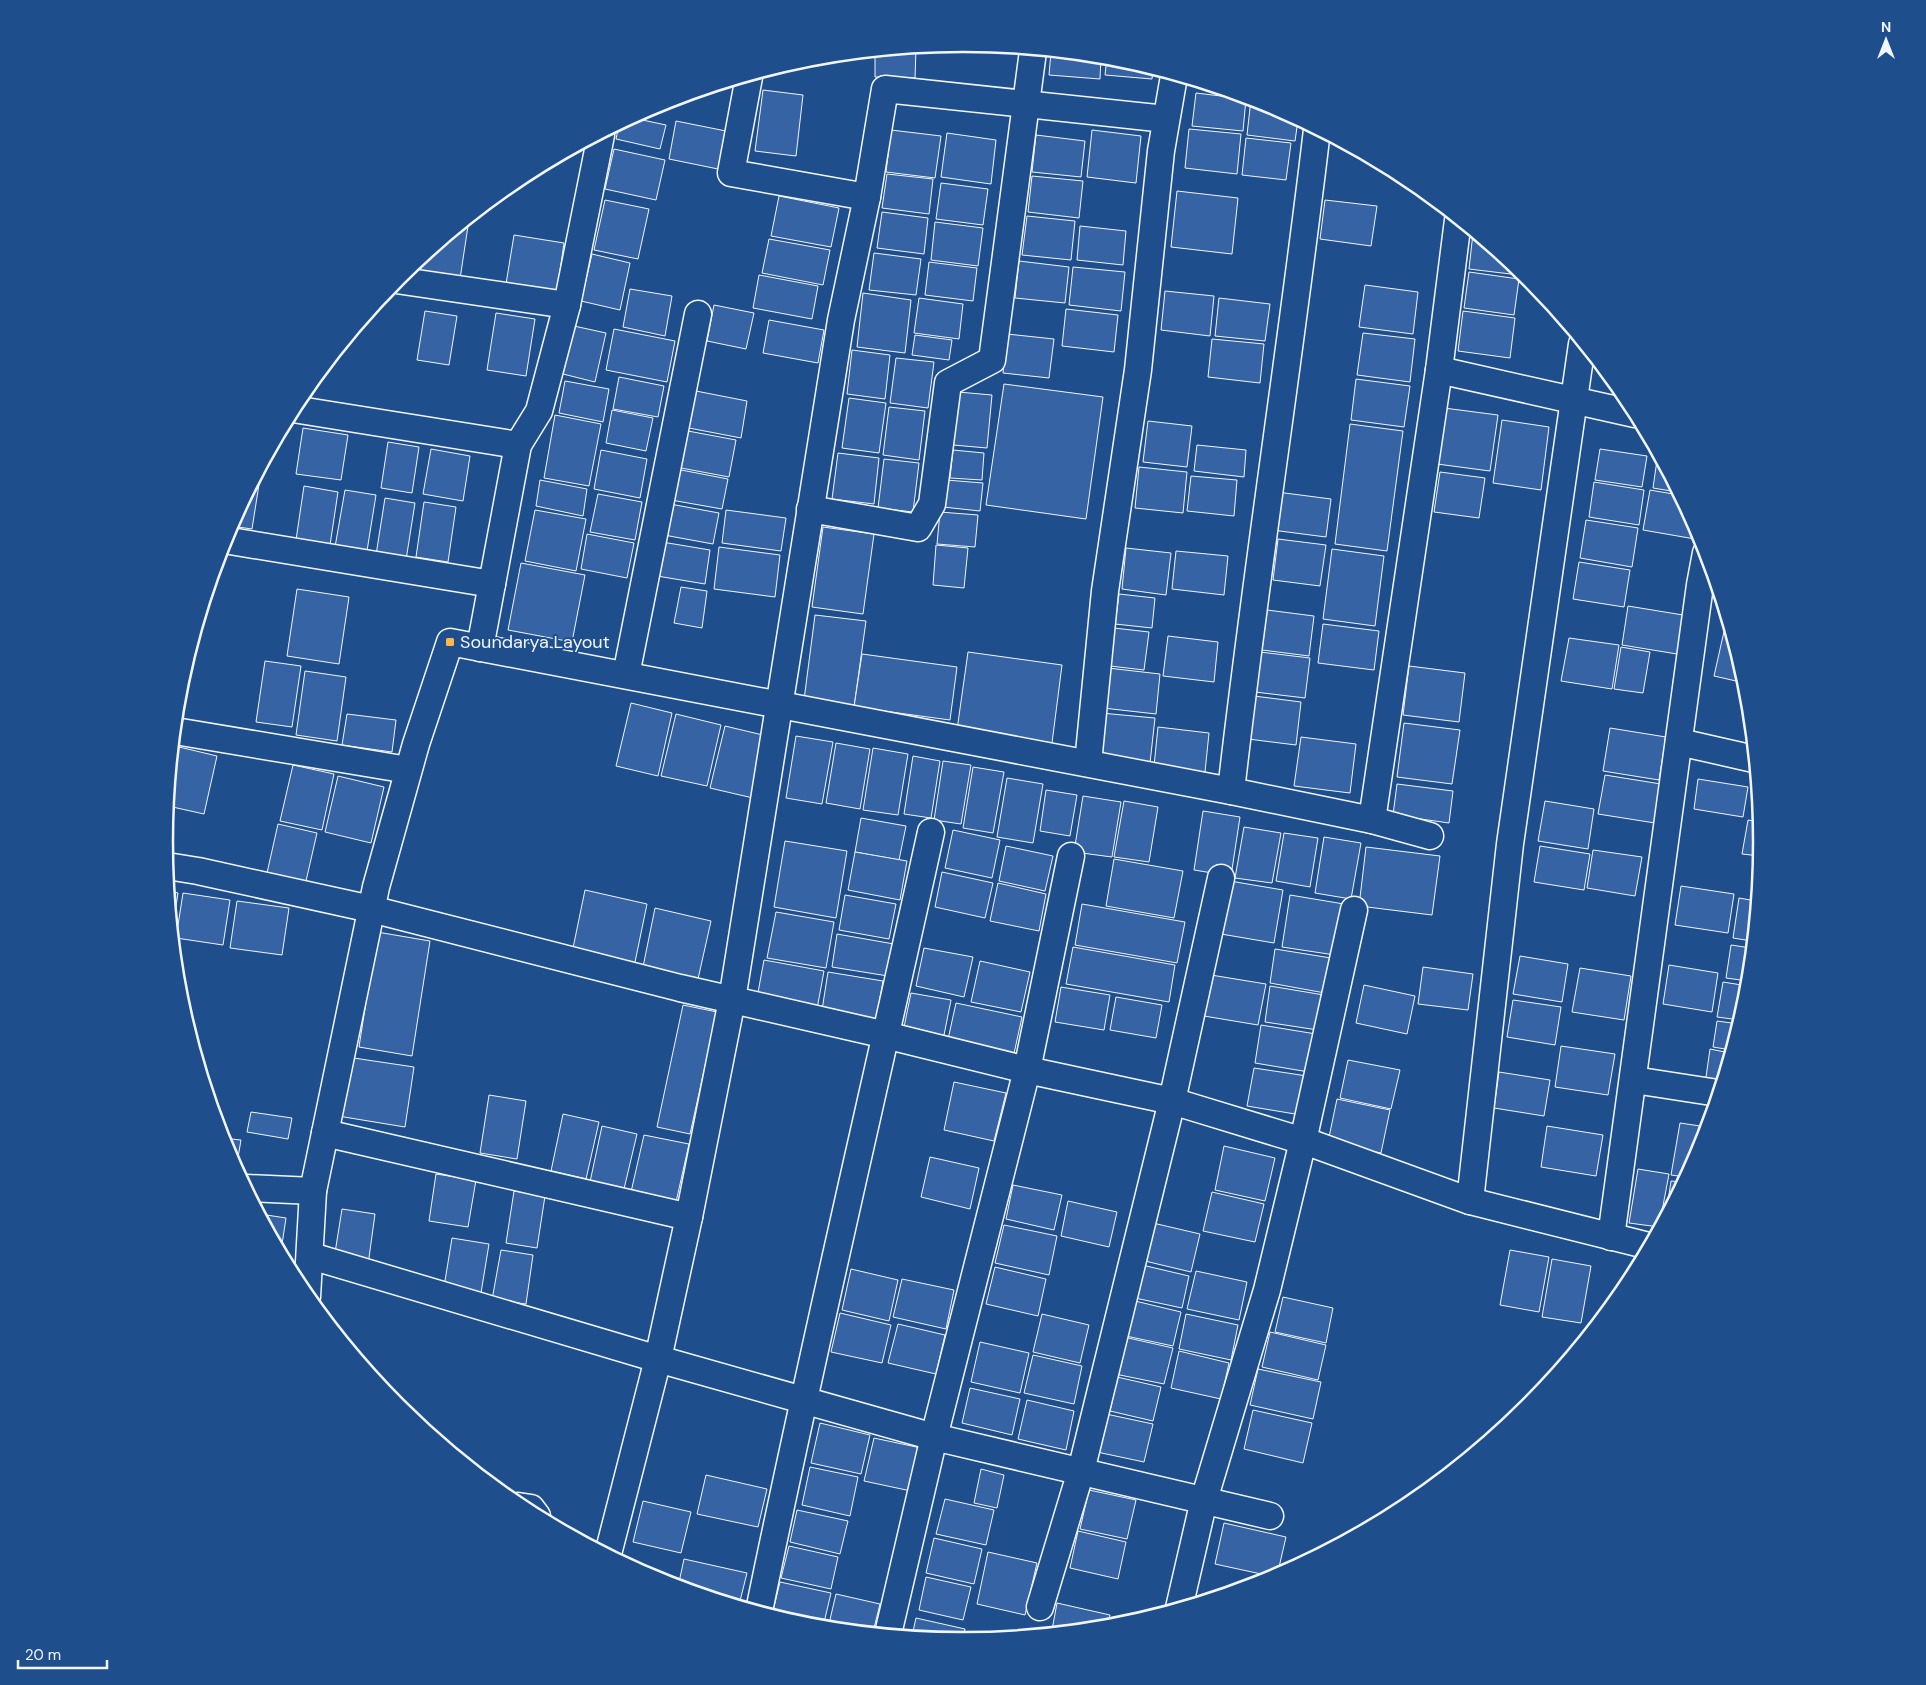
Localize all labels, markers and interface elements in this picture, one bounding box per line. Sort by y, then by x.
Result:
north arrow [1861,15,1911,65]
text: N [1881,18,1891,36]
place label: Soundarya Layout [460,630,610,654]
marker: Soundarya Layout [444,636,456,648]
scale bar [18,1638,106,1670]
text: 20 m [25,1645,61,1665]

